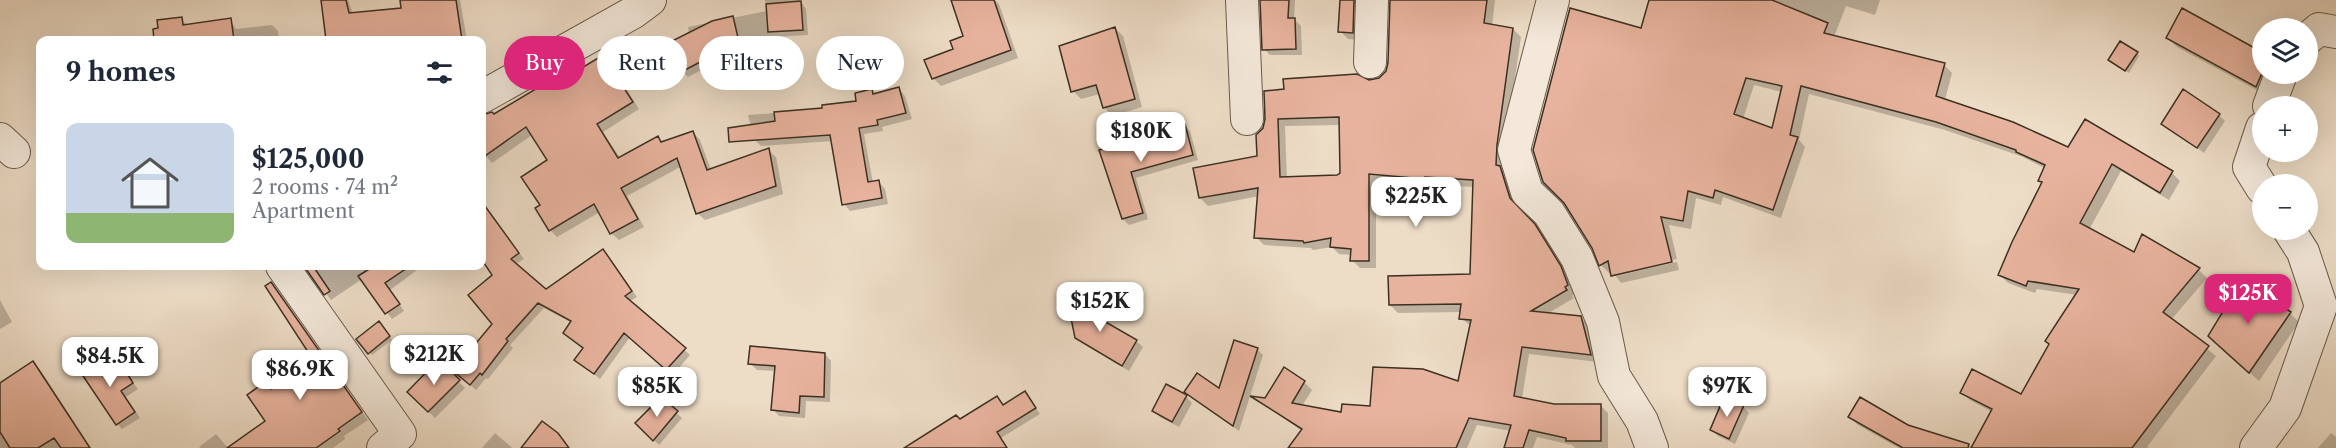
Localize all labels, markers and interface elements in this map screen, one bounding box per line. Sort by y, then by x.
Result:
map controls [2252,18,2318,240]
button: layers [2252,18,2318,84]
chip: Buy [504,36,585,90]
chip: Rent [597,36,687,90]
chip: Filters [699,36,804,90]
chip: New [816,36,904,90]
text: 9 homes [66,56,176,88]
icon: filters [423,56,456,89]
button: + [2252,96,2318,162]
pin: $180K [1099,112,1183,163]
text: $180K [1110,119,1172,143]
text: $125,000 [252,143,364,175]
icon: home [114,147,186,219]
button: − [2252,174,2318,240]
text: 2 rooms · 74 m² [252,175,398,199]
pin: $225K [1374,177,1458,228]
text: $225K [1385,184,1447,208]
text: Apartment [252,199,355,223]
pin: $125K [2206,274,2290,325]
text: $125K [2219,281,2278,305]
pin: $152K [1058,282,1142,333]
text: $152K [1071,289,1130,313]
pin: $212K [392,335,476,386]
pin: $84.5K [61,337,159,388]
text: $212K [404,342,464,366]
text: $84.5K [76,344,144,368]
pin: $86.9K [251,350,349,401]
text: $86.9K [266,357,334,381]
pin: $85K [621,367,693,418]
pin: $97K [1691,367,1763,418]
text: $85K [632,374,682,398]
text: $97K [1702,374,1752,398]

